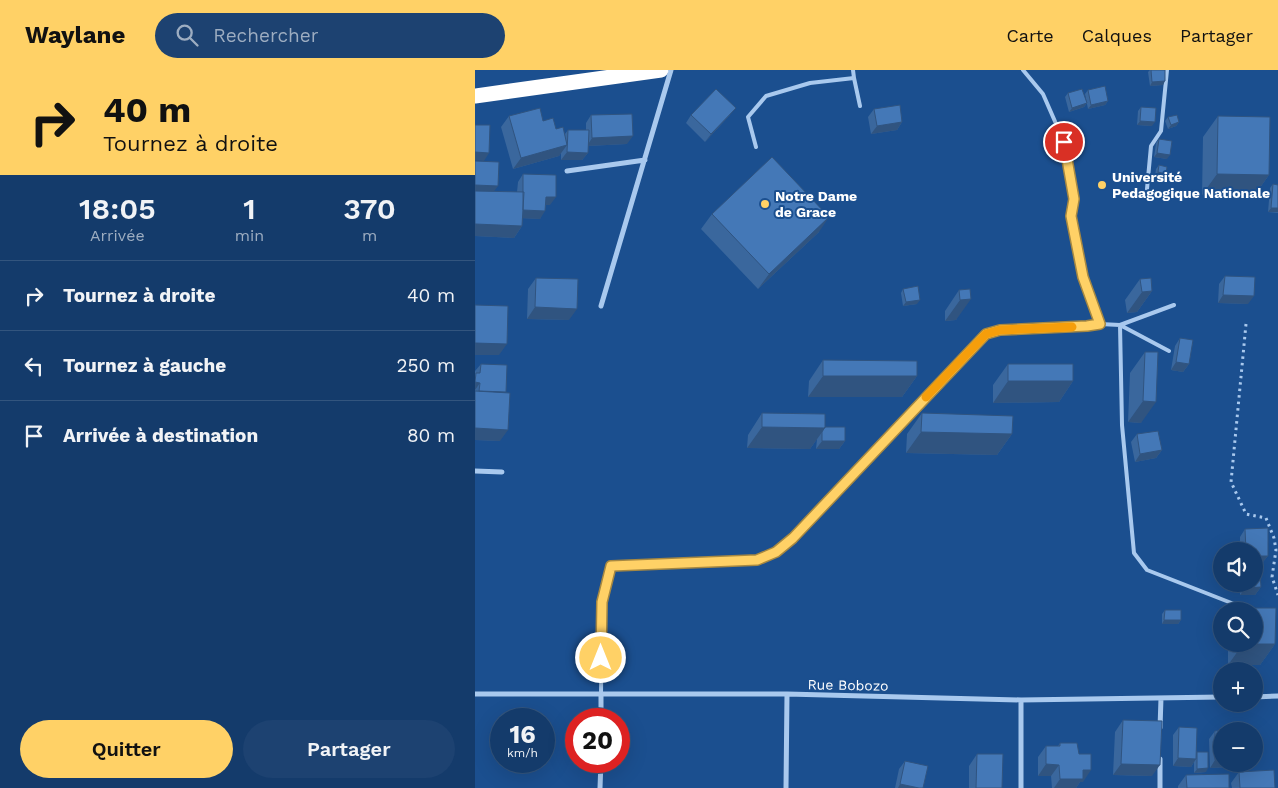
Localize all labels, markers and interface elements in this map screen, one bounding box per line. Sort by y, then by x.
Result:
search box [155,13,505,58]
text: Waylane [25,21,125,49]
icon: search [173,21,201,49]
text: Rechercher [213,24,319,47]
text: Carte [1006,25,1054,46]
text: Calques [1082,25,1152,46]
text: Partager [1180,25,1253,46]
text: 40 m [103,89,191,131]
icon: right [20,90,85,155]
pin [1043,121,1085,163]
icon: arrive [1050,128,1078,156]
text: Tournez à droite [103,131,278,156]
place label: Université Pedagogique Nationale [1112,169,1270,201]
marker: Université Pedagogique Nationale [1096,179,1108,191]
place label: Notre Dame de Grace [775,188,857,220]
text: 18:05 [79,191,156,226]
text: 1 [243,191,256,226]
text: 370 [343,191,396,226]
marker: Notre Dame de Grace [759,198,771,210]
text: Arrivée [90,226,145,245]
text: min [235,226,264,245]
text: m [362,226,377,245]
icon: right [20,282,48,310]
text: Tournez à droite [63,284,215,307]
text: 40 m [407,284,455,307]
icon: left [20,352,48,380]
text: Tournez à gauche [63,354,226,377]
text: 250 m [396,354,455,377]
icon: arrive [20,422,48,450]
text: Arrivée à destination [63,424,258,447]
text: 80 m [407,424,455,447]
map controls [1213,542,1263,772]
button: sound [1213,542,1263,592]
button: search [1213,602,1263,652]
position arrow [574,631,626,683]
button: + [1213,662,1263,712]
street label: Rue Bobozo [807,676,889,694]
speed limit sign: 20 [565,708,630,773]
button: Quitter [20,720,233,778]
button: Partager [243,720,455,778]
text: 16 [509,720,536,749]
button: − [1213,722,1263,772]
text: km/h [507,746,538,760]

